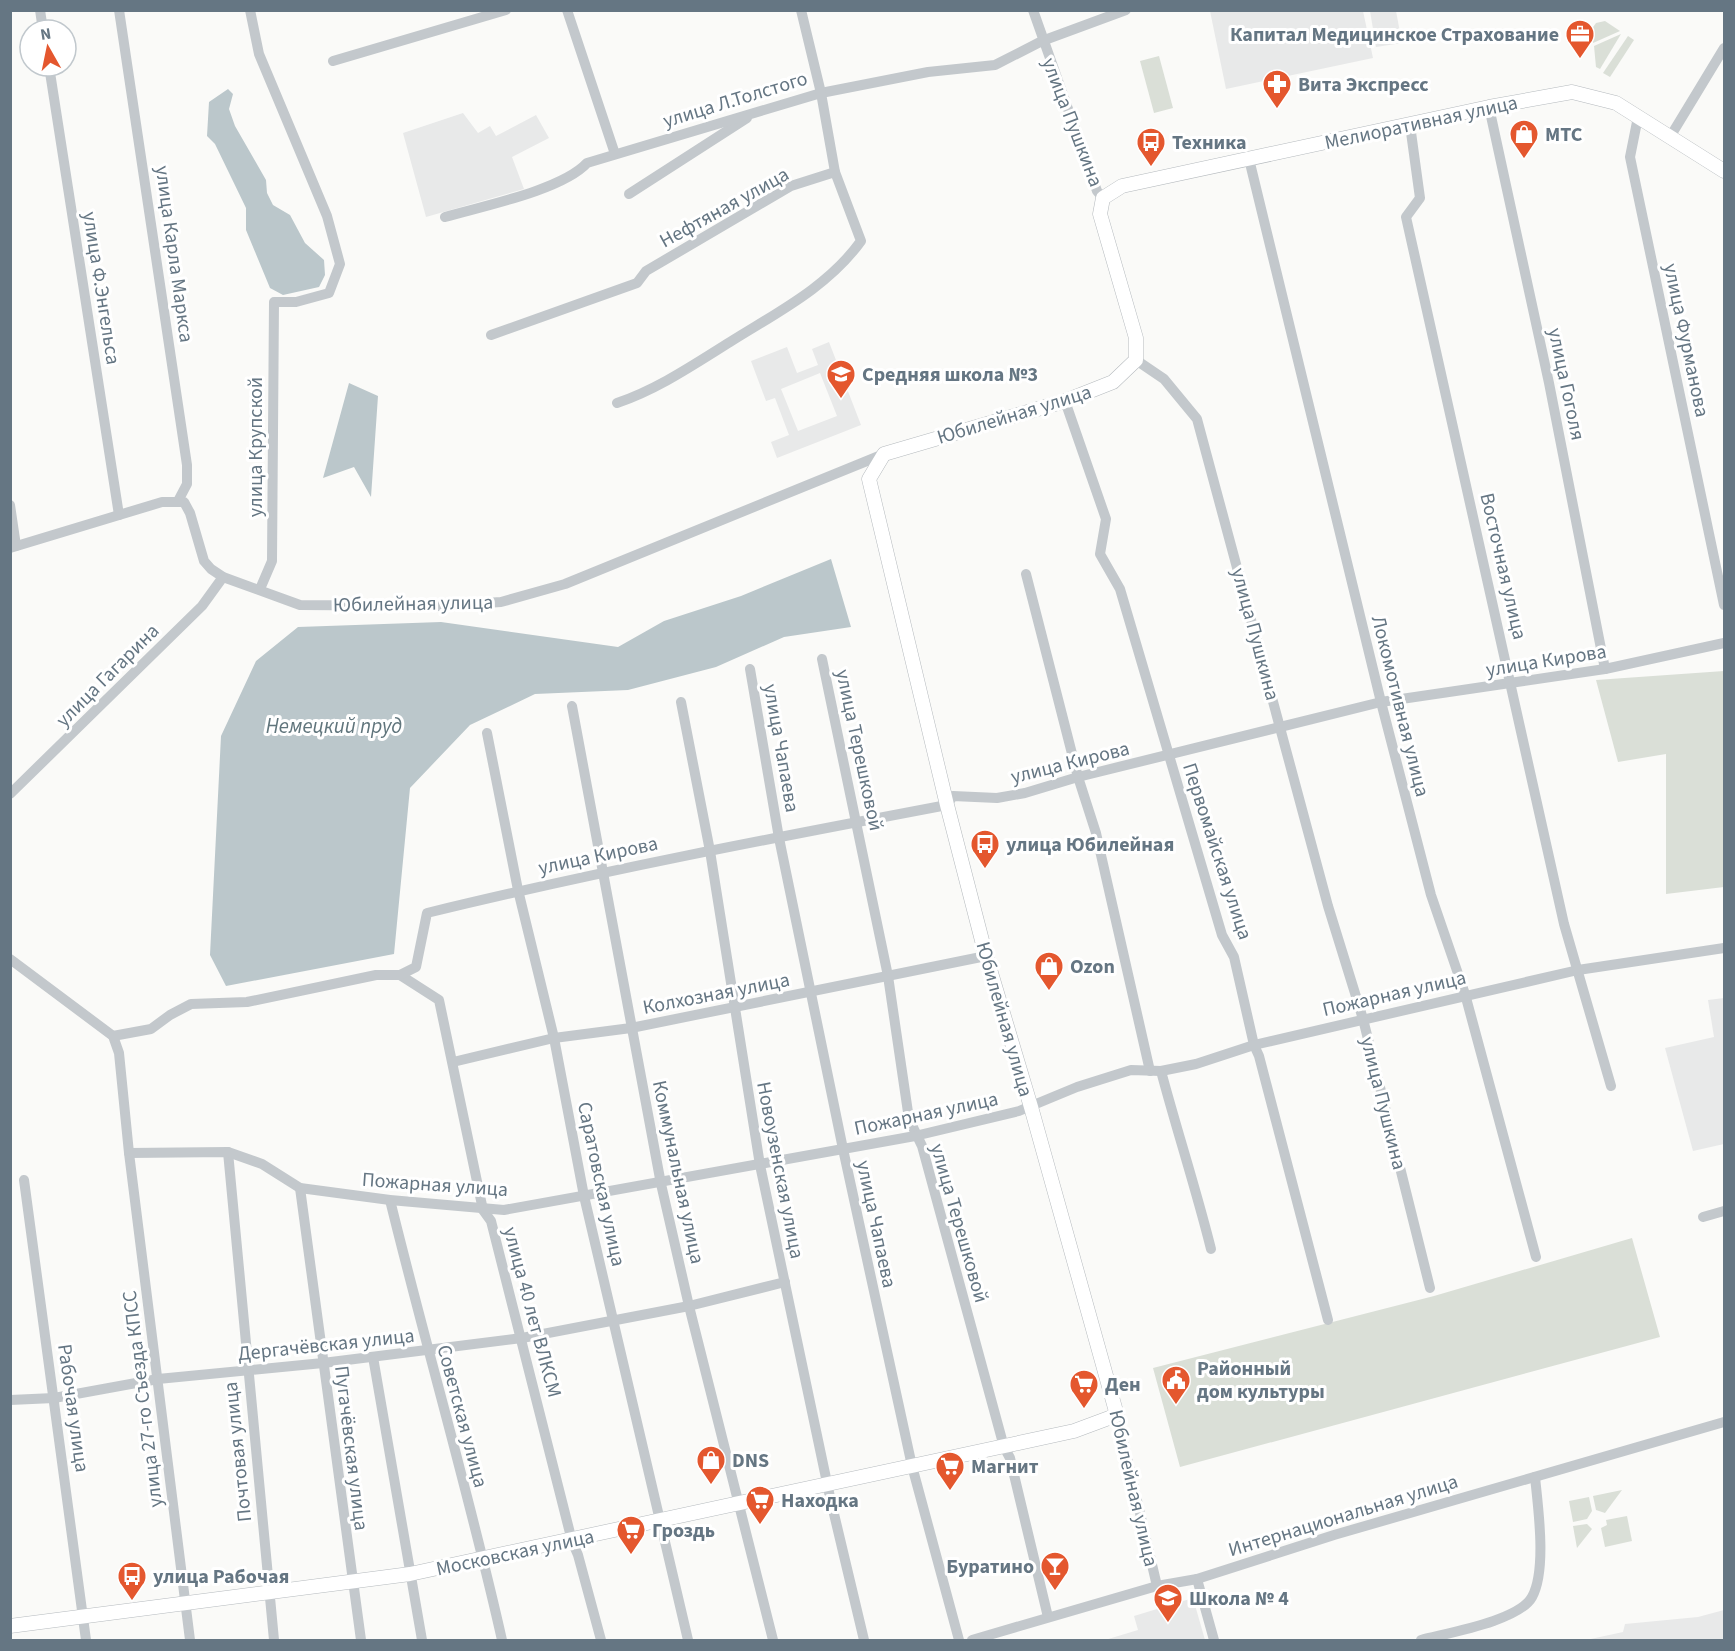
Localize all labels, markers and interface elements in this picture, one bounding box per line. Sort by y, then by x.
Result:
north arrow [18,18,78,78]
office icon: Капитал Медицинское Страхование [1564,18,1596,60]
place label: Капитал Медицинское Страхование [1230,21,1559,49]
text: N [39,22,53,46]
street label: улица Пушкина [1035,54,1110,191]
street label: улица Л.Толстого [660,65,811,135]
pharmacy icon: Вита Экспресс [1261,68,1293,110]
place label: Вита Экспресс [1298,71,1429,99]
street label: Мелиоративная улица [1322,89,1520,157]
shop icon: МТС [1508,118,1540,160]
place label: МТС [1545,121,1583,149]
bus stop icon: Техника [1135,126,1167,168]
place label: Техника [1172,129,1247,157]
street label: Нефтяная улица [655,161,794,255]
street label: улица Карла Маркса [148,164,200,344]
street label: улица Ф.Энгельса [75,210,127,367]
street label: улица Фурманова [1656,261,1716,420]
street label: улица Гоголя [1540,325,1592,443]
school or university icon: Средняя школа №3 [825,358,857,400]
place label: Средняя школа №3 [862,361,1038,389]
street label: улица Крупской [242,377,270,517]
street label: Юбилейная улица [934,378,1095,452]
street label: Восточная улица [1473,490,1533,642]
street label: улица Пушкина [1224,565,1286,704]
street label: Юбилейная улица [333,589,493,619]
street label: Локомотивная улица [1364,613,1436,800]
street label: улица Гагарина [50,618,166,734]
street label: улица Кирова [1484,638,1608,684]
street label: улица Терешковой [828,667,890,834]
street label: улица Чапаева [756,682,806,815]
water label: Немецкий пруд [266,711,402,741]
street label: улица Кирова [1008,735,1133,791]
street label: Первомайская улица [1175,759,1259,943]
bus stop icon: улица Юбилейная [969,828,1001,870]
street label: улица Кирова [536,830,661,882]
place label: улица Юбилейная [1006,831,1174,859]
street label: Юбилейная улица [968,938,1040,1100]
shop icon: Ozon [1033,950,1065,992]
place label: Ozon [1070,953,1115,981]
street label: Пожарная улица [1320,964,1469,1024]
street label: Колхозная улица [640,966,792,1022]
street label: улица Пушкина [1353,1034,1413,1173]
street label: Коммунальная улица [645,1078,711,1266]
street label: Новоузенская улица [749,1079,811,1261]
street label: Пожарная улица [852,1085,1001,1143]
street label: Саратовская улица [570,1099,632,1269]
street label: улица Терешковой [923,1140,995,1306]
street label: улица Чапаева [849,1158,903,1291]
street label: Пожарная улица [361,1166,509,1204]
street label: улица 40 лет ВЛКСМ [496,1224,568,1401]
street label: улица 27-го Съезда КПСС [116,1289,170,1509]
street label: Дергачёвская улица [236,1322,416,1368]
street label: Рабочая улица [50,1342,96,1474]
street label: Советская улица [430,1342,495,1491]
place label: Районный дом культуры [1197,1355,1325,1406]
street label: Пугачёвская улица [327,1364,375,1532]
public building icon: Районный дом культуры [1160,1364,1192,1406]
supermarket icon: Ден [1068,1368,1100,1410]
place label: Ден [1105,1371,1141,1399]
street label: Почтовая улица [217,1380,259,1523]
street label: Юбилейная улица [1101,1407,1165,1569]
shop icon: DNS [695,1444,727,1486]
place label: DNS [732,1447,769,1475]
supermarket icon: Магнит [934,1450,966,1492]
place label: Магнит [971,1453,1039,1481]
street label: Интернациональная улица [1225,1468,1462,1564]
supermarket icon: Находка [744,1484,776,1526]
place label: Находка [781,1487,859,1515]
supermarket icon: Гроздь [615,1514,647,1556]
place label: Гроздь [652,1517,715,1545]
street label: Московская улица [434,1523,597,1583]
bar icon: Буратино [1039,1550,1071,1592]
place label: Буратино [946,1553,1034,1581]
bus stop icon: улица Рабочая [116,1560,148,1602]
place label: улица Рабочая [153,1563,289,1591]
school or university icon: Школа № 4 [1152,1582,1184,1624]
place label: Школа № 4 [1189,1585,1289,1613]

